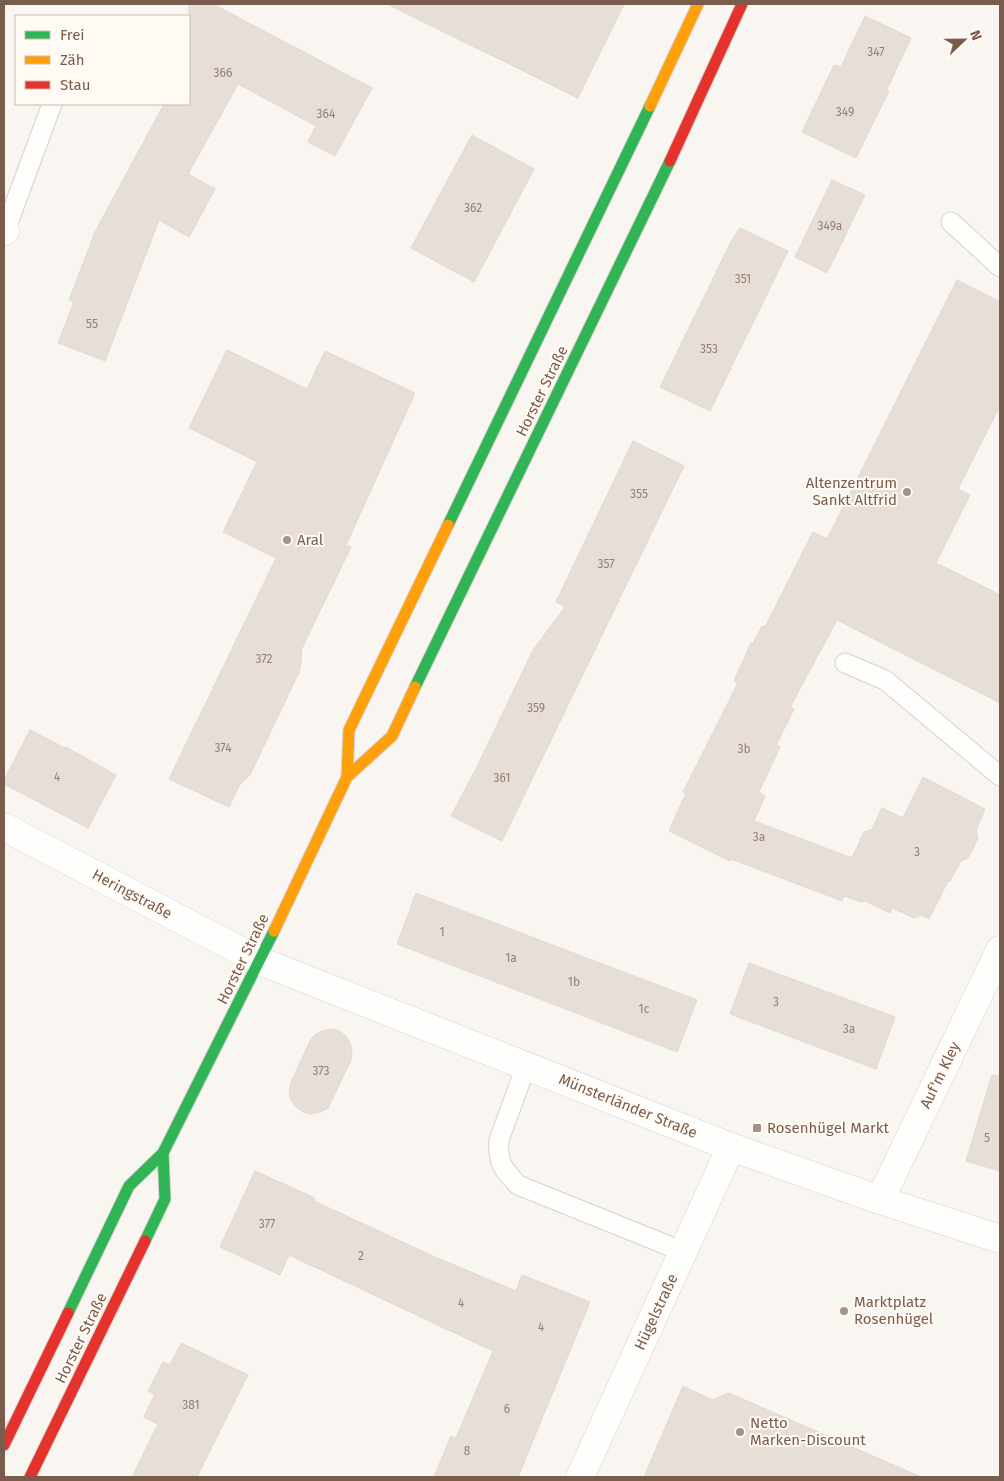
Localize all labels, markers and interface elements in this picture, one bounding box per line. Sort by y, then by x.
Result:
legend [15,15,190,105]
north arrow [939,15,989,65]
text: Frei [60,26,85,44]
text: N [966,28,985,43]
house number: 347 [867,45,885,59]
text: Zäh [60,51,85,69]
house number: 366 [214,66,232,80]
text: Stau [60,76,90,94]
house number: 349 [836,105,854,119]
house number: 364 [317,107,336,121]
house number: 362 [464,201,482,215]
house number: 349a [818,219,842,233]
house number: 351 [735,272,751,286]
house number: 55 [86,317,98,331]
house number: 353 [700,342,718,356]
street label: Horster Straße [512,343,572,439]
place label: Altenzentrum Sankt Altfrid [806,474,897,509]
marker: Altenzentrum Sankt Altfrid [901,486,913,498]
house number: 355 [630,487,648,501]
place label: Aral [297,531,324,549]
marker: Aral [281,534,293,546]
house number: 357 [597,557,615,571]
house number: 372 [255,652,273,666]
house number: 359 [527,701,545,715]
house number: 374 [214,741,232,755]
house number: 3b [737,742,751,756]
house number: 4 [54,770,61,784]
house number: 361 [494,771,511,785]
house number: 3a [753,830,765,844]
house number: 3 [914,845,920,859]
street label: Heringstraße [89,865,175,923]
street label: Horster Straße [213,911,273,1007]
house number: 1 [439,925,445,939]
house number: 1a [505,951,517,965]
house number: 1b [568,975,580,989]
house number: 3 [773,995,779,1009]
house number: 1c [639,1002,650,1016]
house number: 3a [843,1022,855,1036]
street label: Auf'm Kley [916,1038,964,1111]
house number: 373 [312,1064,330,1078]
street label: Münsterländer Straße [556,1070,700,1142]
place label: Rosenhügel Markt [767,1119,890,1137]
marker: Rosenhügel Markt [751,1122,763,1134]
house number: 5 [984,1131,990,1145]
house number: 377 [259,1217,275,1231]
house number: 2 [358,1249,364,1263]
street label: Hügelstraße [631,1271,681,1353]
street label: Horster Straße [51,1290,111,1386]
place label: Marktplatz Rosenhügel [854,1293,934,1328]
house number: 4 [458,1296,465,1310]
marker: Marktplatz Rosenhügel [838,1305,850,1317]
house number: 4 [538,1320,545,1334]
house number: 381 [182,1398,200,1412]
house number: 6 [504,1402,510,1416]
place label: Netto Marken-Discount [750,1414,866,1449]
marker: Netto Marken-Discount [734,1426,746,1438]
house number: 8 [464,1444,471,1458]

